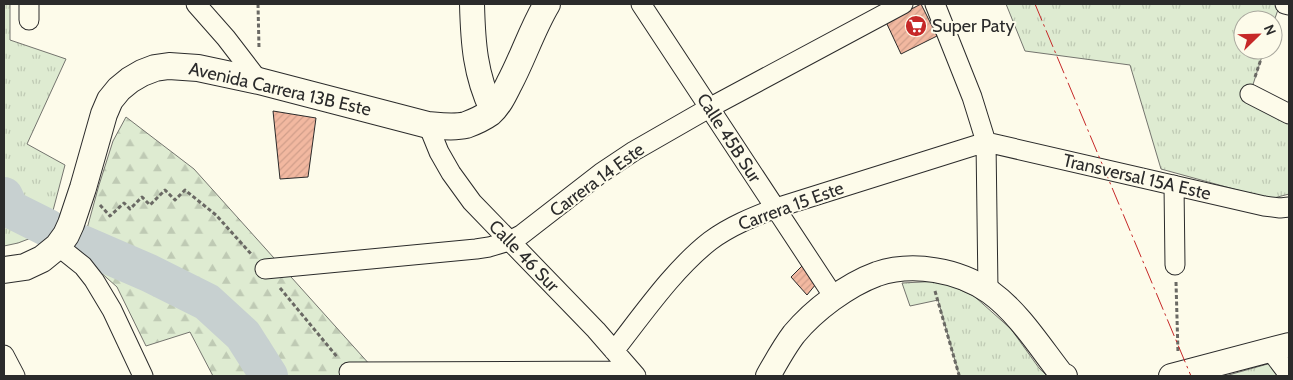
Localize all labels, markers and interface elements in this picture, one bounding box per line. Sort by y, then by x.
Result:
north arrow [1233,10,1283,60]
supermarket icon: Super Paty [904,14,928,38]
place label: Super Paty [932,15,1014,37]
text: N [1260,22,1280,38]
street label: Avenida Carrera 13B Este [187,57,373,121]
street label: Calle 45B Sur [692,89,766,187]
street label: Carrera 14 Este [546,138,648,222]
street label: Transversal 15A Este [1061,149,1213,205]
street label: Carrera 15 Este [735,177,847,235]
street label: Calle 46 Sur [484,215,564,297]

